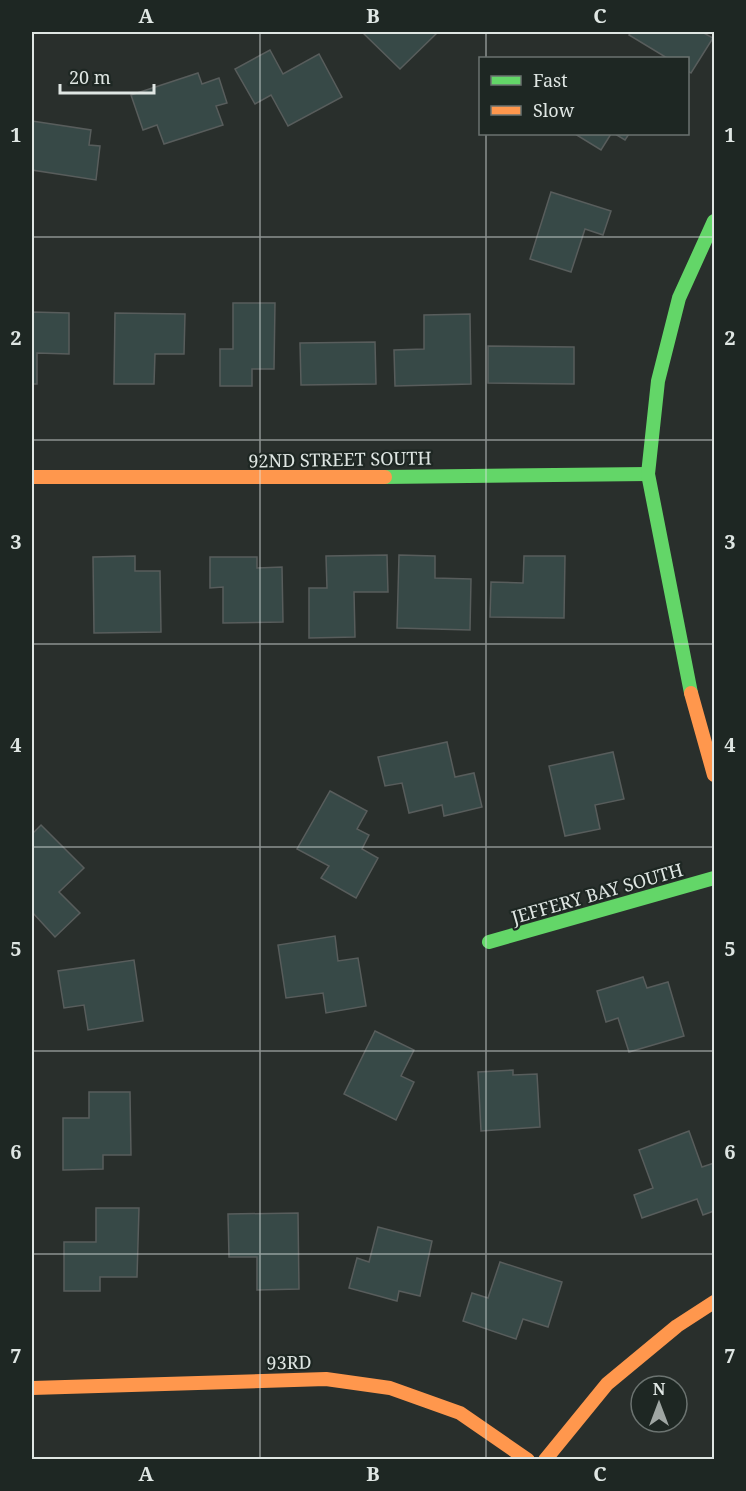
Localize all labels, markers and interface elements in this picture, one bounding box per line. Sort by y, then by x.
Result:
text: A [138,2,154,29]
text: B [366,2,380,29]
text: C [593,2,607,29]
scale bar [60,57,154,95]
legend [479,57,689,135]
text: 20 m [69,65,111,89]
text: Fast [533,68,568,92]
text: Slow [533,98,575,122]
text: 1 [10,121,22,148]
text: 1 [724,121,736,148]
text: 2 [10,324,22,351]
text: 2 [724,324,736,351]
street label: 92ND STREET SOUTH [248,445,432,473]
text: 3 [10,528,22,555]
text: 3 [724,528,736,555]
text: 4 [10,731,22,758]
text: 4 [724,731,736,758]
street label: JEFFERY BAY SOUTH [507,857,686,929]
text: 5 [10,935,22,962]
text: 5 [724,935,736,962]
text: 6 [10,1138,22,1165]
text: 6 [724,1138,736,1165]
text: 7 [10,1342,22,1369]
text: 7 [724,1342,736,1369]
street label: 93RD [266,1350,312,1374]
north arrow [629,1374,689,1434]
text: N [653,1378,666,1400]
text: A [138,1460,154,1487]
text: B [366,1460,380,1487]
text: C [593,1460,607,1487]

